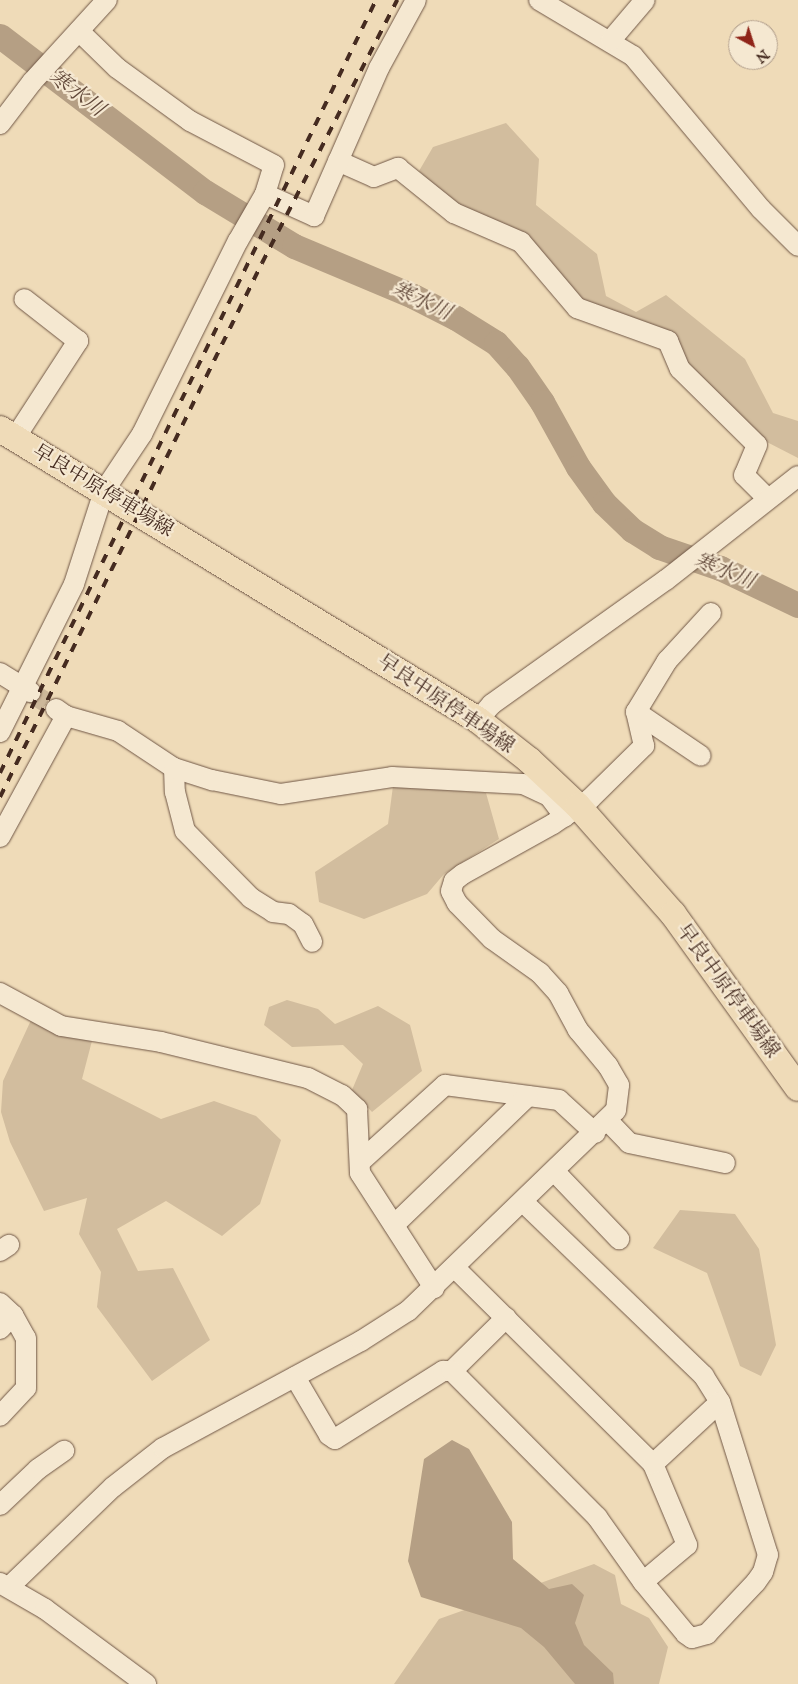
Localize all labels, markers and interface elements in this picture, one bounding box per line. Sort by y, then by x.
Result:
north arrow [728,20,778,70]
text: N [752,45,772,67]
water label: 寒水川 [43,65,109,123]
water label: 寒水川 [387,277,455,327]
street label: 早良中原停車場線 [28,440,178,542]
water label: 寒水川 [690,549,758,595]
street label: 早良中原停車場線 [373,649,519,759]
street label: 早良中原停車場線 [671,919,785,1063]

